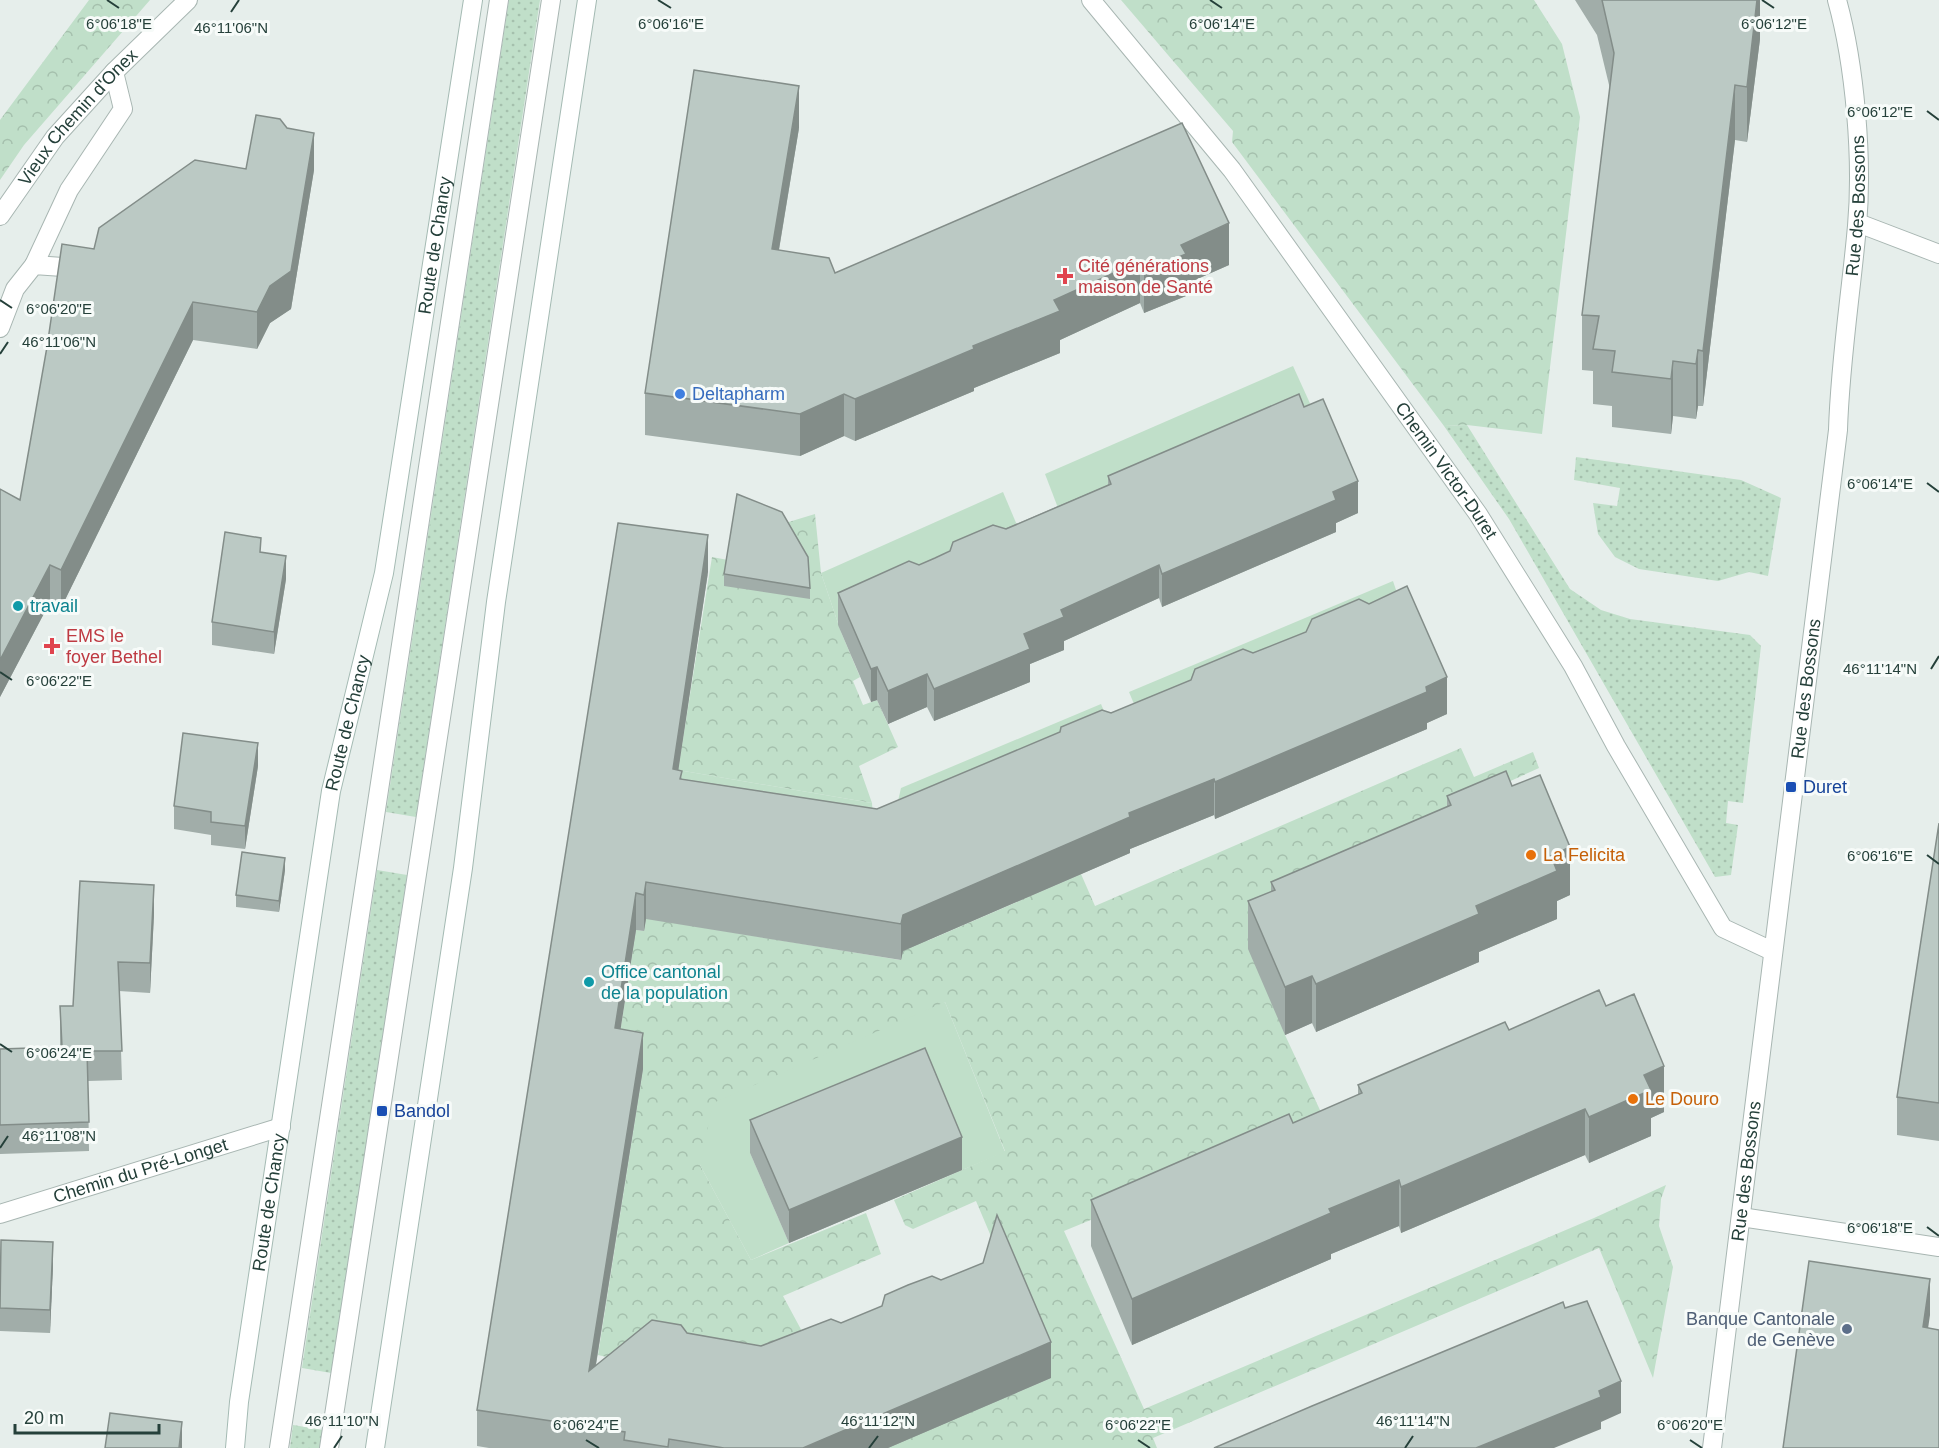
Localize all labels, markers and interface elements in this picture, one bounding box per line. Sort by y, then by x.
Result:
text: 6°06'18"E [86,15,152,32]
text: 6°06'16"E [638,15,704,32]
text: 6°06'14"E [1189,15,1255,32]
text: 6°06'12"E [1741,15,1807,32]
text: 46°11'06"N [194,19,268,36]
street label: Vieux Chemin d'Onex [14,45,141,189]
text: 6°06'12"E [1847,103,1913,120]
street label: Rue des Bossons [1842,135,1869,277]
street label: Route de Chancy [414,175,455,316]
place label: Cité générations maison de Santé [1078,256,1213,297]
marker: Cité générations maison de Santé [1056,267,1074,285]
text: 6°06'20"E [26,300,92,317]
text: 46°11'06"N [22,333,96,350]
place label: Deltapharm [692,384,785,404]
marker: Deltapharm [673,387,687,401]
street label: Chemin Victor-Duret [1391,398,1501,543]
text: 6°06'14"E [1847,475,1913,492]
place label: travail [30,596,78,616]
marker: travail [11,599,25,613]
street label: Rue des Bossons [1787,618,1825,760]
place label: EMS le foyer Bethel [66,626,162,667]
marker: EMS le foyer Bethel [43,637,61,655]
street label: Route de Chancy [321,653,374,793]
text: 46°11'14"N [1843,660,1917,677]
text: 6°06'22"E [26,672,92,689]
place label: Duret [1803,777,1847,797]
marker: Duret [1784,780,1798,794]
place label: La Felicita [1543,845,1626,865]
text: 6°06'16"E [1847,847,1913,864]
marker: La Felicita [1524,848,1538,862]
place label: Office cantonal de la population [601,962,728,1003]
marker: Office cantonal de la population [582,975,596,989]
text: 6°06'24"E [26,1044,92,1061]
place label: Le Douro [1645,1089,1719,1109]
marker: Le Douro [1626,1092,1640,1106]
street label: Rue des Bossons [1728,1100,1765,1242]
place label: Bandol [394,1101,450,1121]
marker: Bandol [375,1104,389,1118]
text: 46°11'08"N [22,1127,96,1144]
street label: Route de Chancy [249,1132,289,1273]
street label: Chemin du Pré-Longet [51,1134,230,1207]
text: 6°06'18"E [1847,1219,1913,1236]
place label: Banque Cantonale de Genève [1686,1309,1835,1350]
marker: Banque Cantonale de Genève [1840,1322,1854,1336]
scale bar [15,1397,159,1435]
text: 20 m [24,1408,64,1428]
text: 46°11'10"N [305,1412,379,1429]
text: 46°11'12"N [841,1412,915,1429]
text: 46°11'14"N [1376,1412,1450,1429]
text: 6°06'24"E [553,1416,619,1433]
text: 6°06'22"E [1105,1416,1171,1433]
text: 6°06'20"E [1657,1416,1723,1433]

